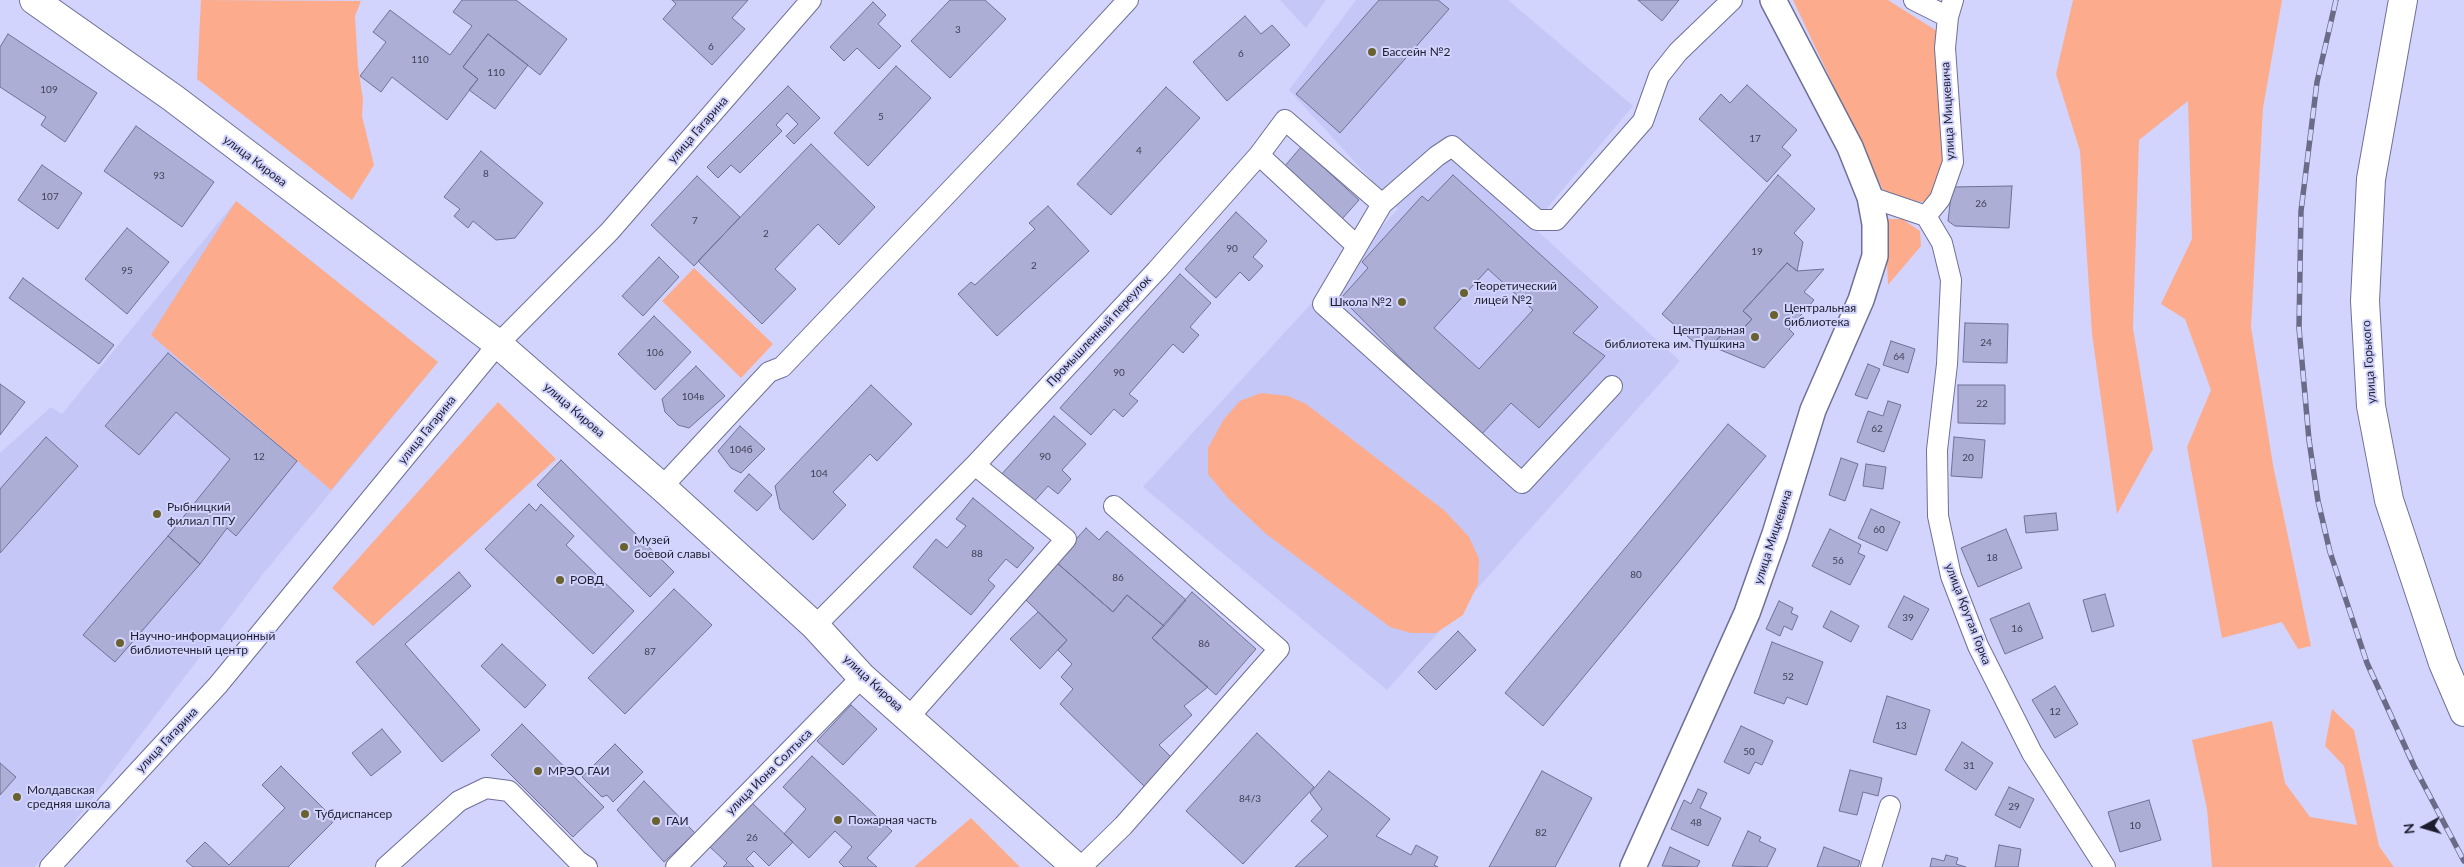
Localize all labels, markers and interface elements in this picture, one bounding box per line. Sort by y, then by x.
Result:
house number: 3 [955,24,961,36]
house number: 6 [708,41,714,53]
place label: Бассейн №2 [1382,45,1451,59]
marker: Бассейн №2 [1366,46,1378,58]
house number: 6 [1238,48,1244,60]
house number: 110 [411,54,429,66]
street label: улица Мицкевича [1938,62,1958,160]
house number: 110 [487,67,505,79]
house number: 109 [40,84,58,96]
street label: улица Гагарина [665,94,731,166]
house number: 5 [878,111,884,123]
street label: улица Кирова [220,132,290,190]
house number: 17 [1749,133,1761,145]
house number: 4 [1136,145,1142,157]
house number: 8 [483,168,489,180]
house number: 93 [153,170,165,182]
house number: 107 [41,191,59,203]
house number: 26 [1975,198,1987,210]
house number: 7 [692,215,698,227]
house number: 2 [763,228,769,240]
house number: 90 [1226,243,1238,255]
house number: 19 [1751,246,1763,258]
house number: 2 [1031,260,1037,272]
house number: 95 [121,265,133,277]
street label: Промышленный переулок [1044,273,1154,389]
place label: Теоретический лицей №2 [1474,279,1557,307]
marker: Теоретический лицей №2 [1458,287,1470,299]
place label: Школа №2 [1330,295,1392,309]
marker: Школа №2 [1396,296,1408,308]
place label: Центральная библиотека [1784,301,1856,329]
marker: Центральная библиотека [1768,309,1780,321]
street label: улица Горького [2359,320,2379,404]
place label: Центральная библиотека им. Пушкина [1604,323,1745,351]
marker: Центральная библиотека им. Пушкина [1749,331,1761,343]
house number: 24 [1980,337,1992,349]
house number: 106 [646,347,664,359]
house number: 64 [1893,351,1905,363]
house number: 90 [1113,367,1125,379]
street label: улица Кирова [541,380,607,440]
house number: 104в [682,391,704,403]
street label: улица Гагарина [395,393,459,467]
house number: 22 [1976,398,1988,410]
house number: 62 [1871,423,1883,435]
house number: 104б [729,444,753,456]
house number: 12 [253,451,265,463]
house number: 90 [1039,451,1051,463]
house number: 20 [1962,452,1974,464]
house number: 104 [810,468,828,480]
street label: улица Мицкевича [1751,488,1795,586]
place label: Рыбницкий филиал ПГУ [167,500,235,528]
marker: Рыбницкий филиал ПГУ [151,508,163,520]
house number: 60 [1873,524,1885,536]
place label: Музей боевой славы [634,533,710,561]
marker: Музей боевой славы [618,541,630,553]
house number: 88 [971,548,983,560]
house number: 18 [1986,552,1998,564]
house number: 56 [1832,555,1844,567]
street label: улица Крутая Горка [1942,561,1994,667]
house number: 80 [1630,569,1642,581]
house number: 86 [1112,572,1124,584]
place label: РОВД [570,573,604,587]
marker: РОВД [554,574,566,586]
house number: 39 [1902,612,1914,624]
house number: 16 [2011,623,2023,635]
place label: Научно-информационный библиотечный центр [130,629,275,657]
marker: Научно-информационный библиотечный центр [114,637,126,649]
house number: 86 [1198,638,1210,650]
house number: 87 [644,646,656,658]
street label: улица Кирова [840,652,906,714]
house number: 52 [1782,671,1794,683]
street label: улица Гагарина [133,704,201,776]
house number: 12 [2049,706,2061,718]
house number: 13 [1895,720,1907,732]
street label: улица Иона Солтыса [723,726,815,818]
house number: 50 [1743,746,1755,758]
house number: 31 [1963,760,1975,772]
place label: МРЭО ГАИ [548,764,610,778]
marker: МРЭО ГАИ [532,765,544,777]
place label: Молдавская средняя школа [27,783,110,811]
marker: Молдавская средняя школа [11,791,23,803]
house number: 84/3 [1239,793,1261,805]
house number: 29 [2008,801,2020,813]
north arrow [2399,802,2449,852]
place label: Тубдиспансер [315,807,392,821]
marker: Тубдиспансер [299,808,311,820]
place label: Пожарная часть [848,813,937,827]
place label: ГАИ [666,814,689,828]
marker: Пожарная часть [832,814,844,826]
marker: ГАИ [650,815,662,827]
house number: 48 [1690,817,1702,829]
house number: 10 [2129,820,2141,832]
text: N [2400,822,2418,835]
house number: 82 [1535,827,1547,839]
house number: 26 [746,832,758,844]

